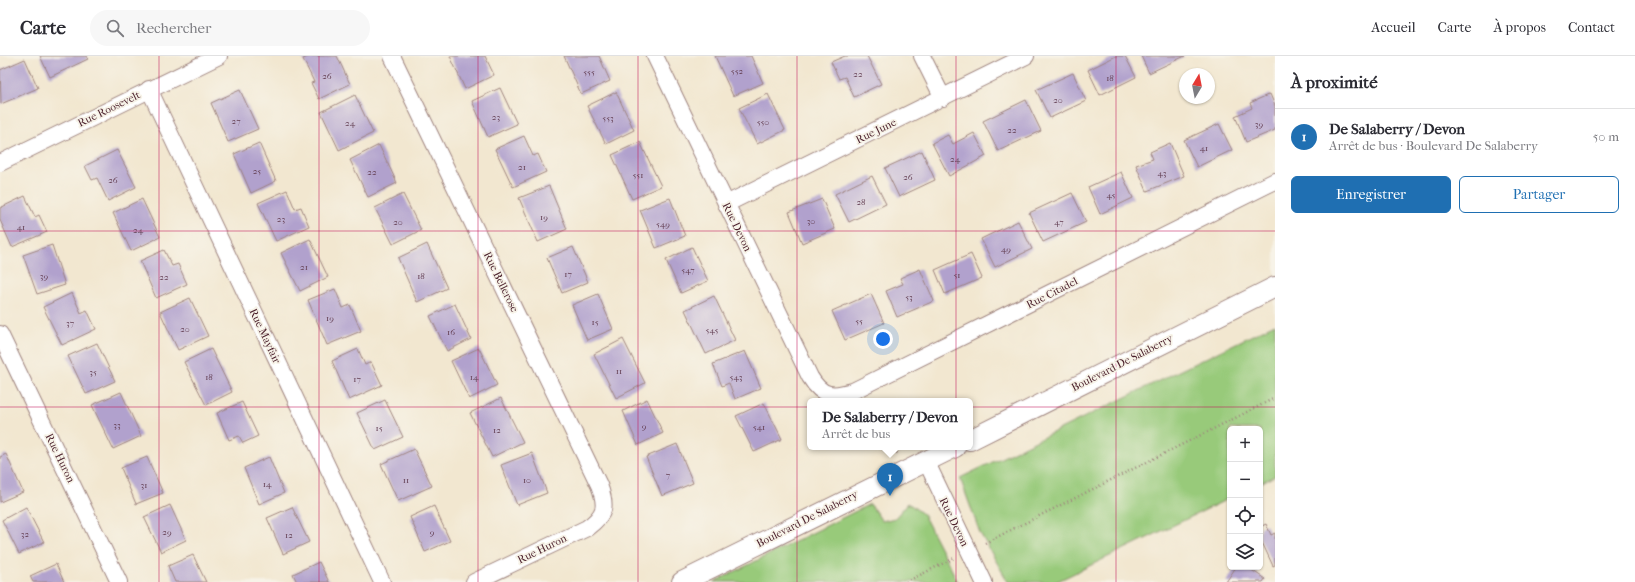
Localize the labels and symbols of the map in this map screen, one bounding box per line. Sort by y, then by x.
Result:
house number: 552 [731,66,744,76]
house number: 555 [583,67,595,77]
north arrow [1179,68,1215,104]
house number: 22 [853,69,863,79]
house number: 26 [322,71,332,81]
house number: 18 [1106,73,1114,83]
street label: Rue Roosevelt [76,88,142,130]
house number: 20 [1053,95,1063,105]
house number: 23 [492,112,500,122]
house number: 553 [602,113,614,123]
street label: Rue June [853,115,899,146]
house number: 27 [232,116,241,126]
house number: 550 [757,117,769,127]
house number: 24 [345,118,356,128]
house number: 39 [1255,119,1263,129]
house number: 22 [1007,125,1017,135]
house number: 41 [1200,143,1208,153]
house number: 24 [950,154,961,164]
house number: 21 [518,162,526,172]
house number: 25 [253,166,261,176]
house number: 22 [367,167,377,177]
house number: 43 [1157,168,1167,178]
house number: 551 [633,170,643,180]
house number: 26 [903,172,913,182]
house number: 26 [108,175,118,185]
house number: 45 [1107,190,1116,200]
house number: 28 [856,197,866,207]
street label: Rue Devon [720,200,755,254]
house number: 19 [540,212,548,222]
house number: 23 [277,214,285,224]
house number: 30 [807,216,815,226]
house number: 20 [393,217,403,227]
house number: 47 [1054,217,1064,227]
house number: 549 [656,219,670,229]
house number: 41 [17,222,25,232]
house number: 24 [133,225,144,235]
house number: 49 [1001,244,1011,254]
street label: Rue Bellerose [481,250,521,315]
house number: 21 [300,262,308,272]
house number: 547 [681,265,695,275]
house number: 17 [564,269,572,279]
house number: 51 [953,270,961,280]
house number: 39 [40,271,48,281]
house number: 18 [417,271,425,281]
house number: 22 [159,272,169,282]
street label: Rue Citadel [1024,275,1080,311]
house number: 53 [905,292,913,302]
street label: Rue Mayfair [247,306,284,366]
house number: 19 [326,313,334,323]
house number: 55 [855,316,863,326]
house number: 15 [591,317,599,327]
house number: 37 [66,318,75,328]
house number: 20 [180,324,190,334]
house number: 545 [706,325,719,335]
house number: 16 [447,327,455,337]
your location [873,329,893,349]
street label: Boulevard De Salaberry [1069,331,1176,394]
house number: 11 [616,366,622,376]
house number: 35 [89,367,97,377]
house number: 18 [205,372,213,382]
house number: 14 [470,372,479,382]
house number: 543 [730,372,743,382]
house number: 17 [353,374,361,384]
house number: 33 [113,420,121,430]
house number: 9 [642,421,647,431]
house number: 541 [753,422,765,432]
house number: 15 [375,423,383,433]
house number: 12 [493,425,501,435]
street label: Rue Huron [43,431,78,485]
pin: 1 [877,463,903,496]
house number: 7 [666,470,671,480]
house number: 11 [403,475,409,485]
house number: 10 [523,475,531,485]
house number: 14 [263,479,272,489]
house number: 31 [141,480,147,490]
street label: Boulevard De Salaberry [754,487,861,550]
street label: Rue Devon [937,495,972,549]
house number: 29 [162,527,172,537]
house number: 9 [430,527,435,537]
house number: 32 [21,529,30,539]
house number: 12 [285,530,293,540]
street label: Rue Huron [515,531,569,566]

